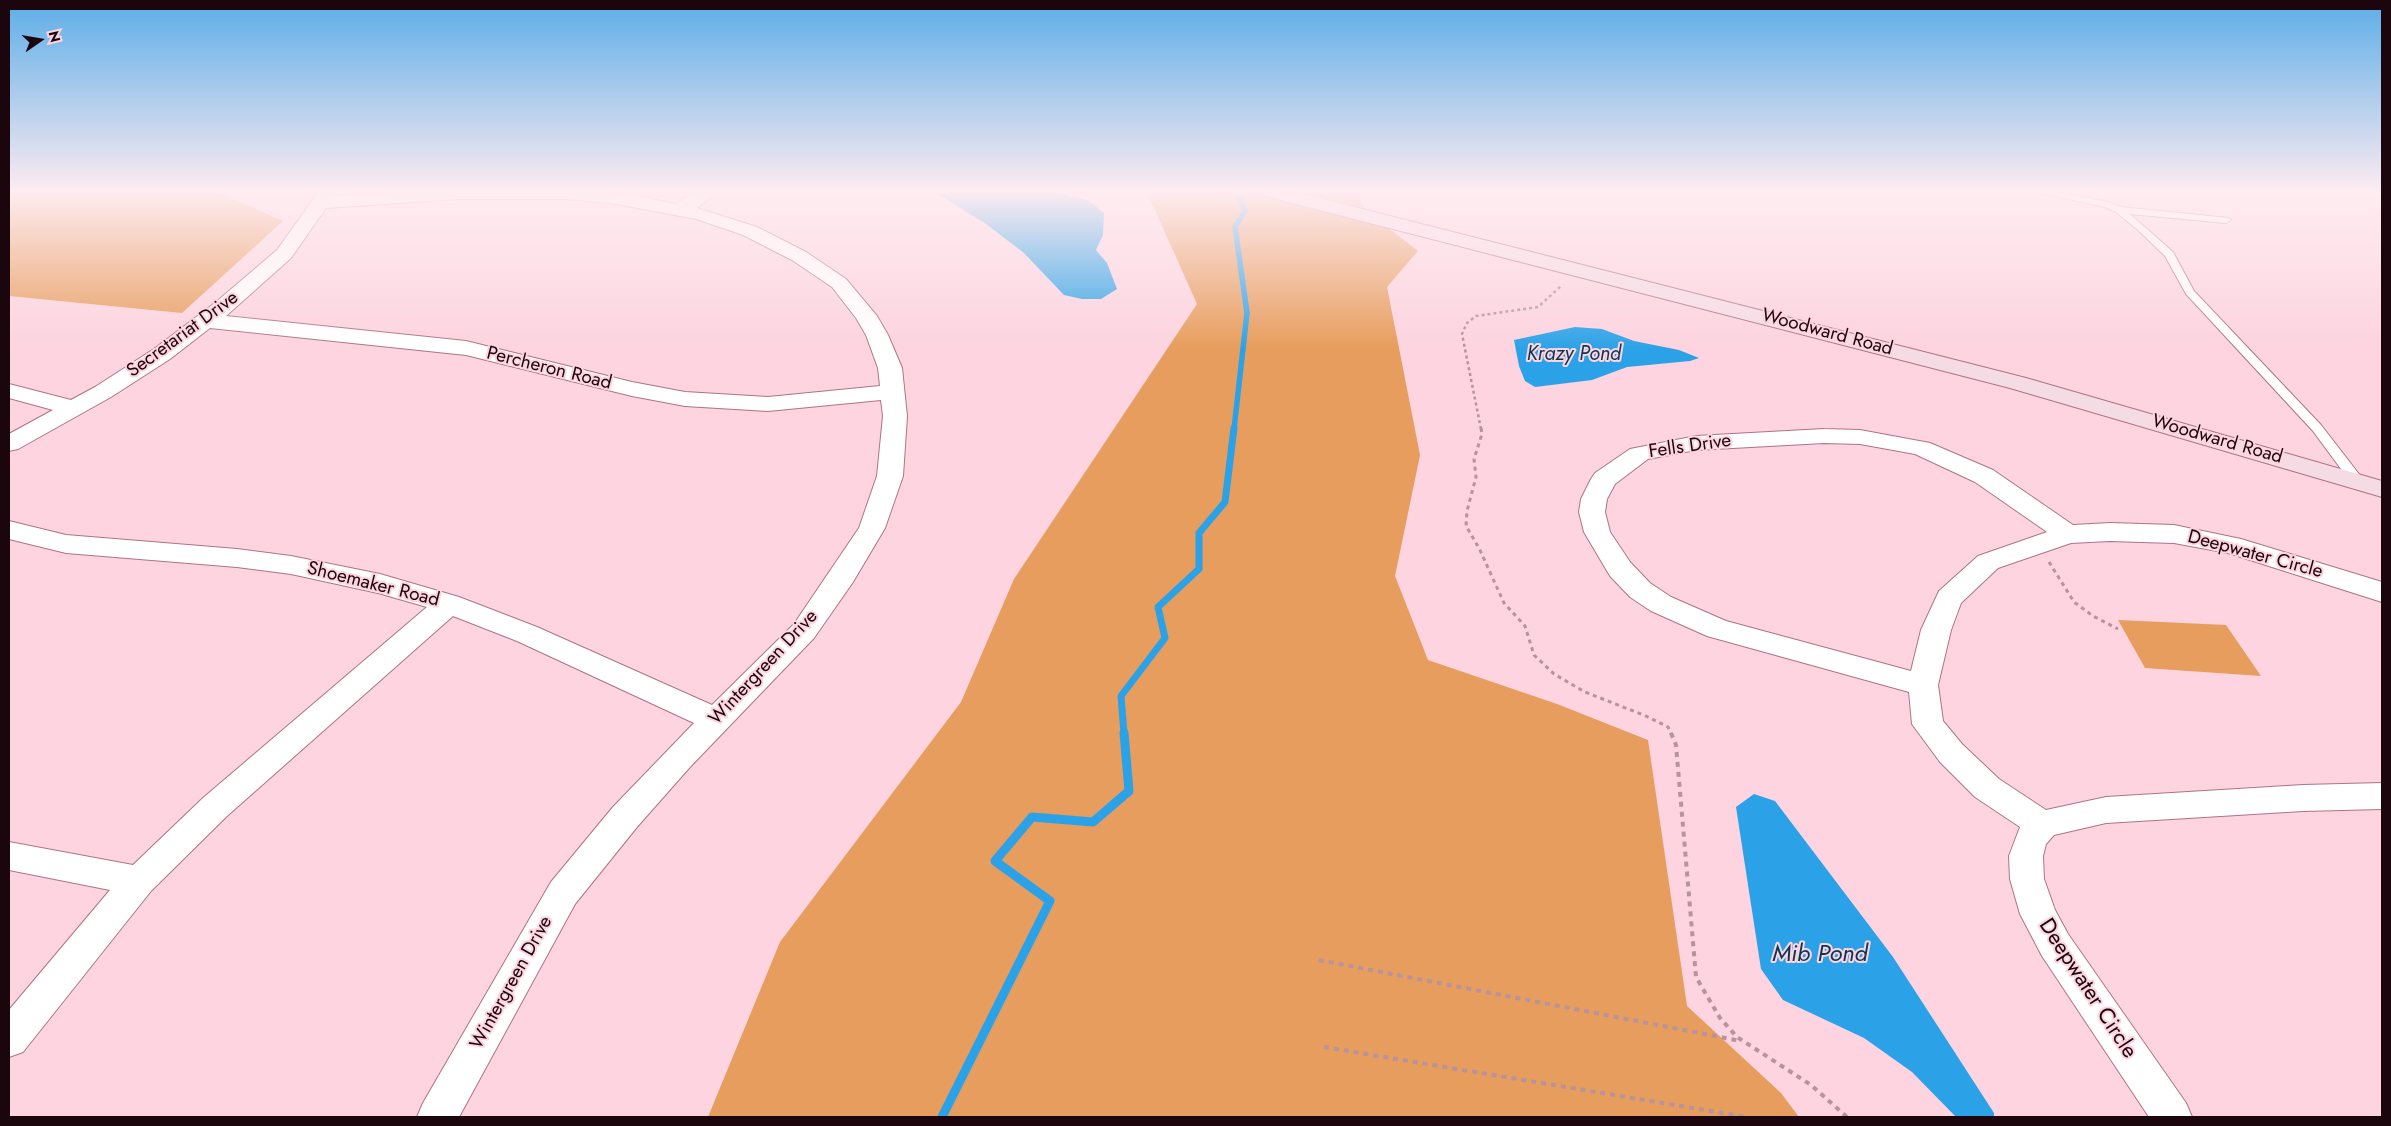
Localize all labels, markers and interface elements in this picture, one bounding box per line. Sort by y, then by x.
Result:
north arrow [15,15,65,65]
text: N [44,29,66,44]
street label: Secretariat Drive [123,287,243,383]
street label: Woodward Road [1759,305,1895,361]
street label: Percheron Road [484,342,614,396]
water label: Krazy Pond [1527,343,1621,367]
street label: Woodward Road [2149,410,2285,470]
street label: Fells Drive [1647,430,1733,464]
street label: Deepwater Circle [2185,526,2325,584]
street label: Shoemaker Road [304,558,442,612]
street label: Wintergreen Drive [705,606,823,730]
street label: Wintergreen Drive [466,912,558,1054]
street label: Deepwater Circle [2032,914,2142,1064]
water label: Mib Pond [1772,941,1868,969]

